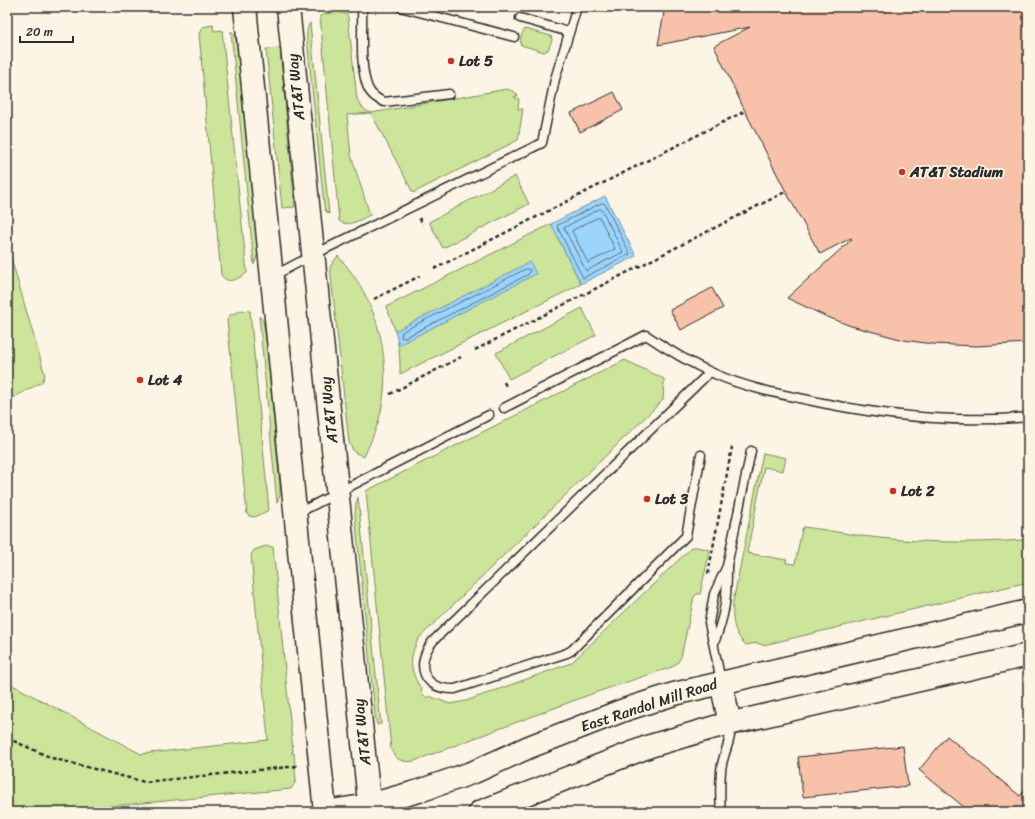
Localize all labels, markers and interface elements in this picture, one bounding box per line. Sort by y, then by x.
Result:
scale bar [20,18,73,44]
text: 20 m [26,21,53,43]
place label: Lot 5 [459,48,493,74]
street label: AT&T Way [280,52,313,123]
marker: Lot 5 [446,56,456,66]
place label: AT&T Stadium [909,159,1004,185]
marker: AT&T Stadium [897,167,907,177]
place label: Lot 4 [148,367,183,393]
marker: Lot 4 [135,375,145,385]
street label: AT&T Way [313,375,346,446]
place label: Lot 2 [901,478,935,504]
place label: Lot 3 [655,486,689,512]
marker: Lot 2 [888,486,898,496]
marker: Lot 3 [642,494,652,504]
street label: East Randol Mill Road [577,670,722,739]
street label: AT&T Way [346,697,379,768]

